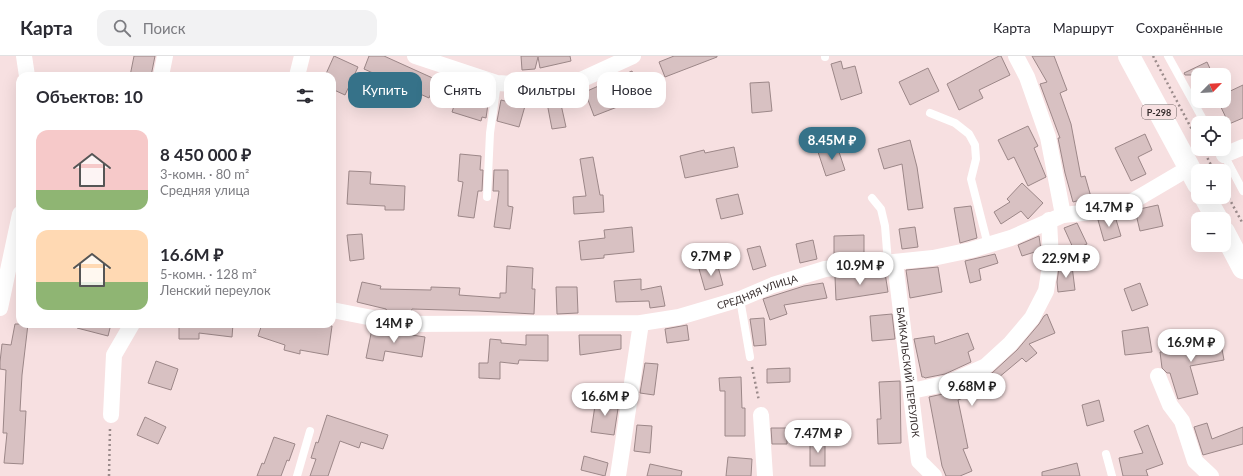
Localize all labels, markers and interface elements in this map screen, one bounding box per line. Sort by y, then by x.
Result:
search box [97,10,377,46]
text: Карта [20,16,73,39]
icon: search [111,17,133,39]
text: Поиск [143,19,186,37]
text: Карта [993,19,1031,36]
text: Маршрут [1053,19,1114,36]
text: Сохранённые [1136,19,1223,36]
north arrow [1191,68,1231,108]
map controls [1191,68,1231,252]
chip: Купить [348,72,422,108]
chip: Снять [430,72,496,108]
chip: Фильтры [504,72,589,108]
chip: Новое [597,72,666,108]
icon: filters [294,85,316,107]
text: Объектов: 10 [36,86,143,107]
road number: Р-298 [1142,105,1176,119]
button: locate [1191,116,1231,156]
pin: 8.45M ₽ [795,127,869,161]
text: 8.45M ₽ [808,132,856,148]
text: 8 450 000 ₽ [160,144,251,165]
icon: home [68,146,116,194]
button: + [1191,164,1231,204]
text: 3-комн. · 80 m² [160,166,249,182]
text: Средняя улица [160,182,250,198]
pin: 14.7M ₽ [1072,194,1146,228]
text: 14.7M ₽ [1085,199,1133,215]
button: − [1191,212,1231,252]
pin: 9.7M ₽ [678,243,744,277]
text: 16.6M ₽ [160,244,224,265]
pin: 22.9M ₽ [1029,245,1103,279]
icon: home [68,246,116,294]
text: 9.7M ₽ [690,248,732,264]
text: 22.9M ₽ [1042,250,1090,266]
pin: 10.9M ₽ [823,252,897,286]
text: 10.9M ₽ [836,257,884,273]
text: 5-комн. · 128 m² [160,266,257,282]
street label: СРЕДНЯЯ УЛИЦА [715,272,799,312]
text: Ленский переулок [160,282,271,298]
street label: БАЙКАЛЬСКИЙ ПЕРЕУЛОК [894,306,922,438]
pin: 14M ₽ [366,310,422,344]
text: 14M ₽ [375,315,413,331]
pin: 16.9M ₽ [1154,329,1228,363]
text: 16.9M ₽ [1167,334,1215,350]
pin: 9.68M ₽ [935,373,1009,407]
text: 9.68M ₽ [948,378,996,394]
pin: 16.6M ₽ [568,383,642,417]
text: 16.6M ₽ [581,388,629,404]
pin: 7.47M ₽ [781,420,855,454]
text: 7.47M ₽ [794,425,842,441]

